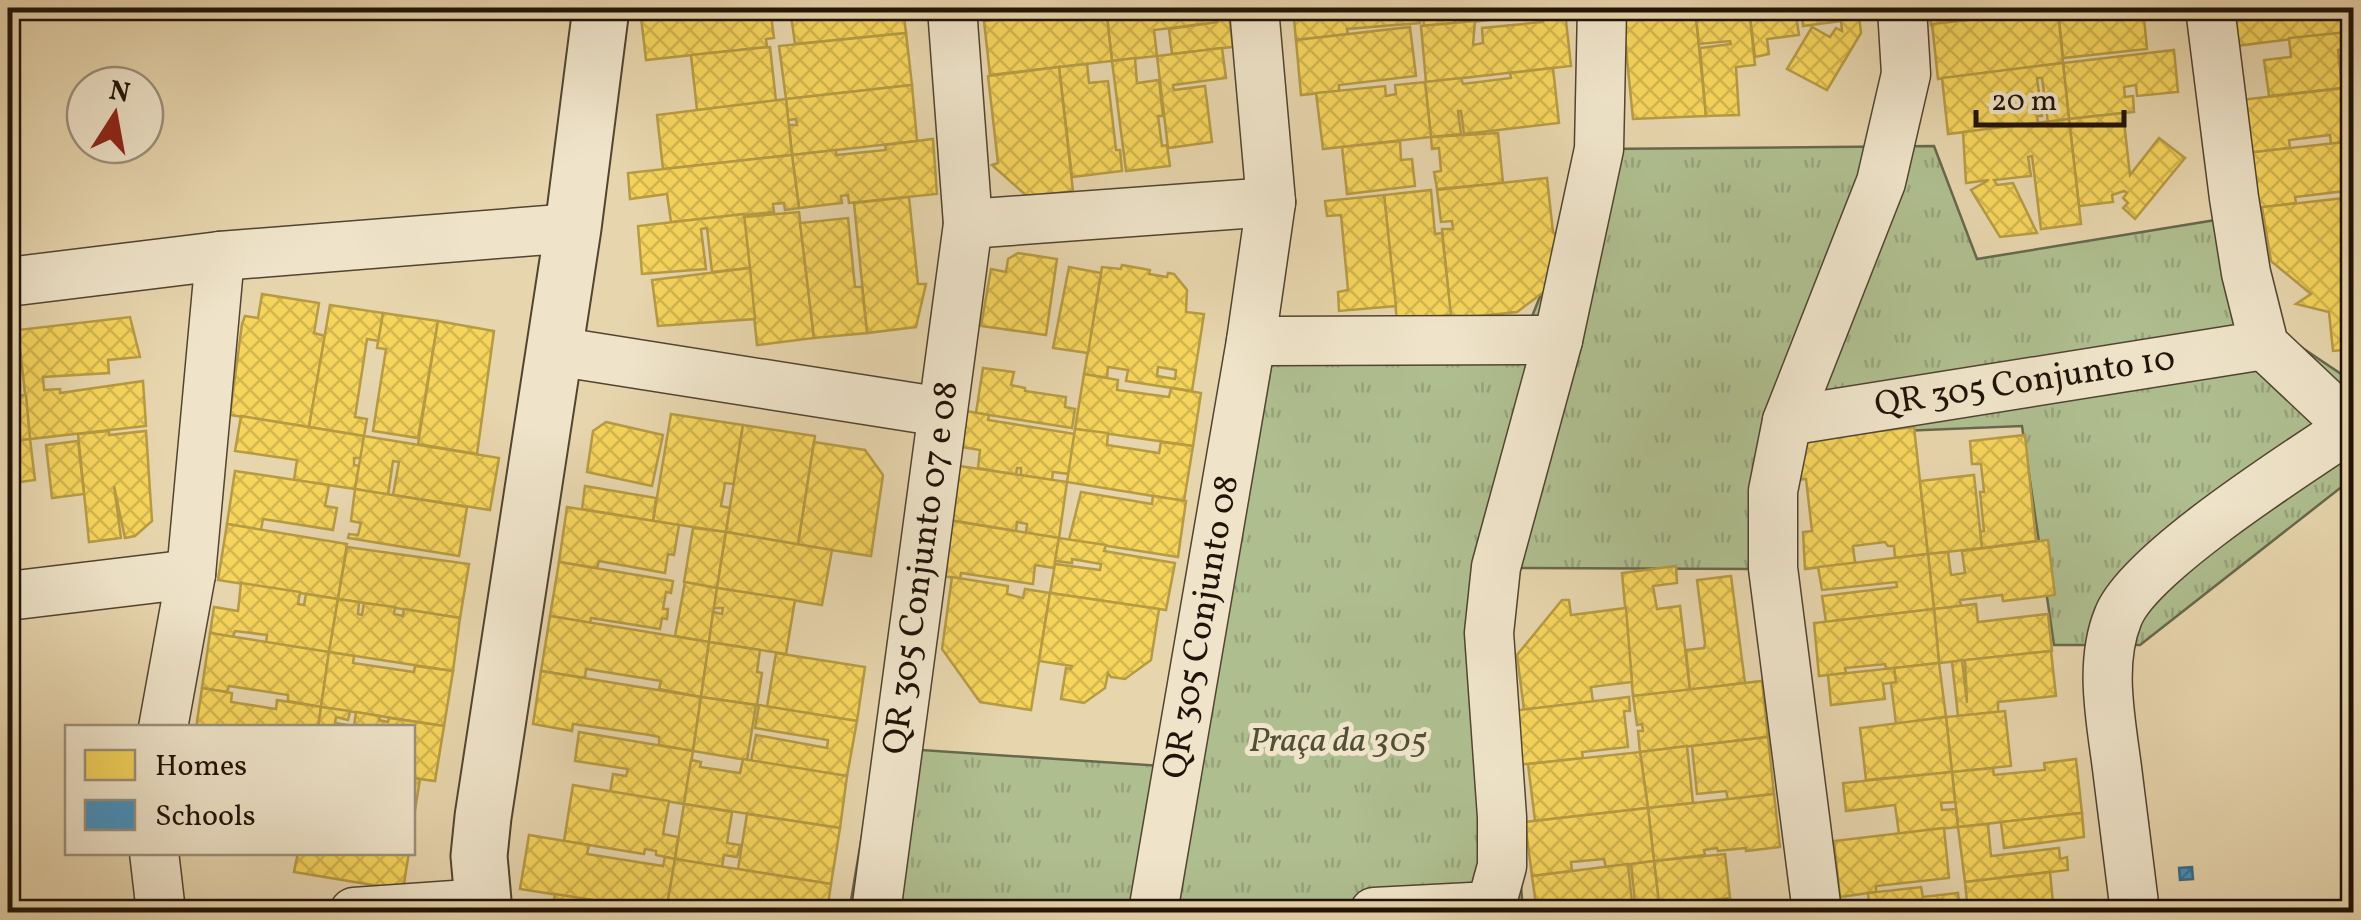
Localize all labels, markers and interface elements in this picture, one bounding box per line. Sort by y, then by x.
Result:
north arrow [65,65,165,165]
scale bar [1976,65,2124,127]
text: N [106,72,133,114]
text: 20 m [1991,81,2057,123]
street label: QR 305 Conjunto 10 [1871,336,2179,430]
street label: QR 305 Conjunto 07 e 08 [872,378,972,758]
street label: QR 305 Conjunto 08 [1152,471,1252,783]
park label: Praça da 305 [1249,718,1427,766]
legend [65,725,415,855]
text: Homes [155,746,247,788]
text: Schools [155,796,256,838]

